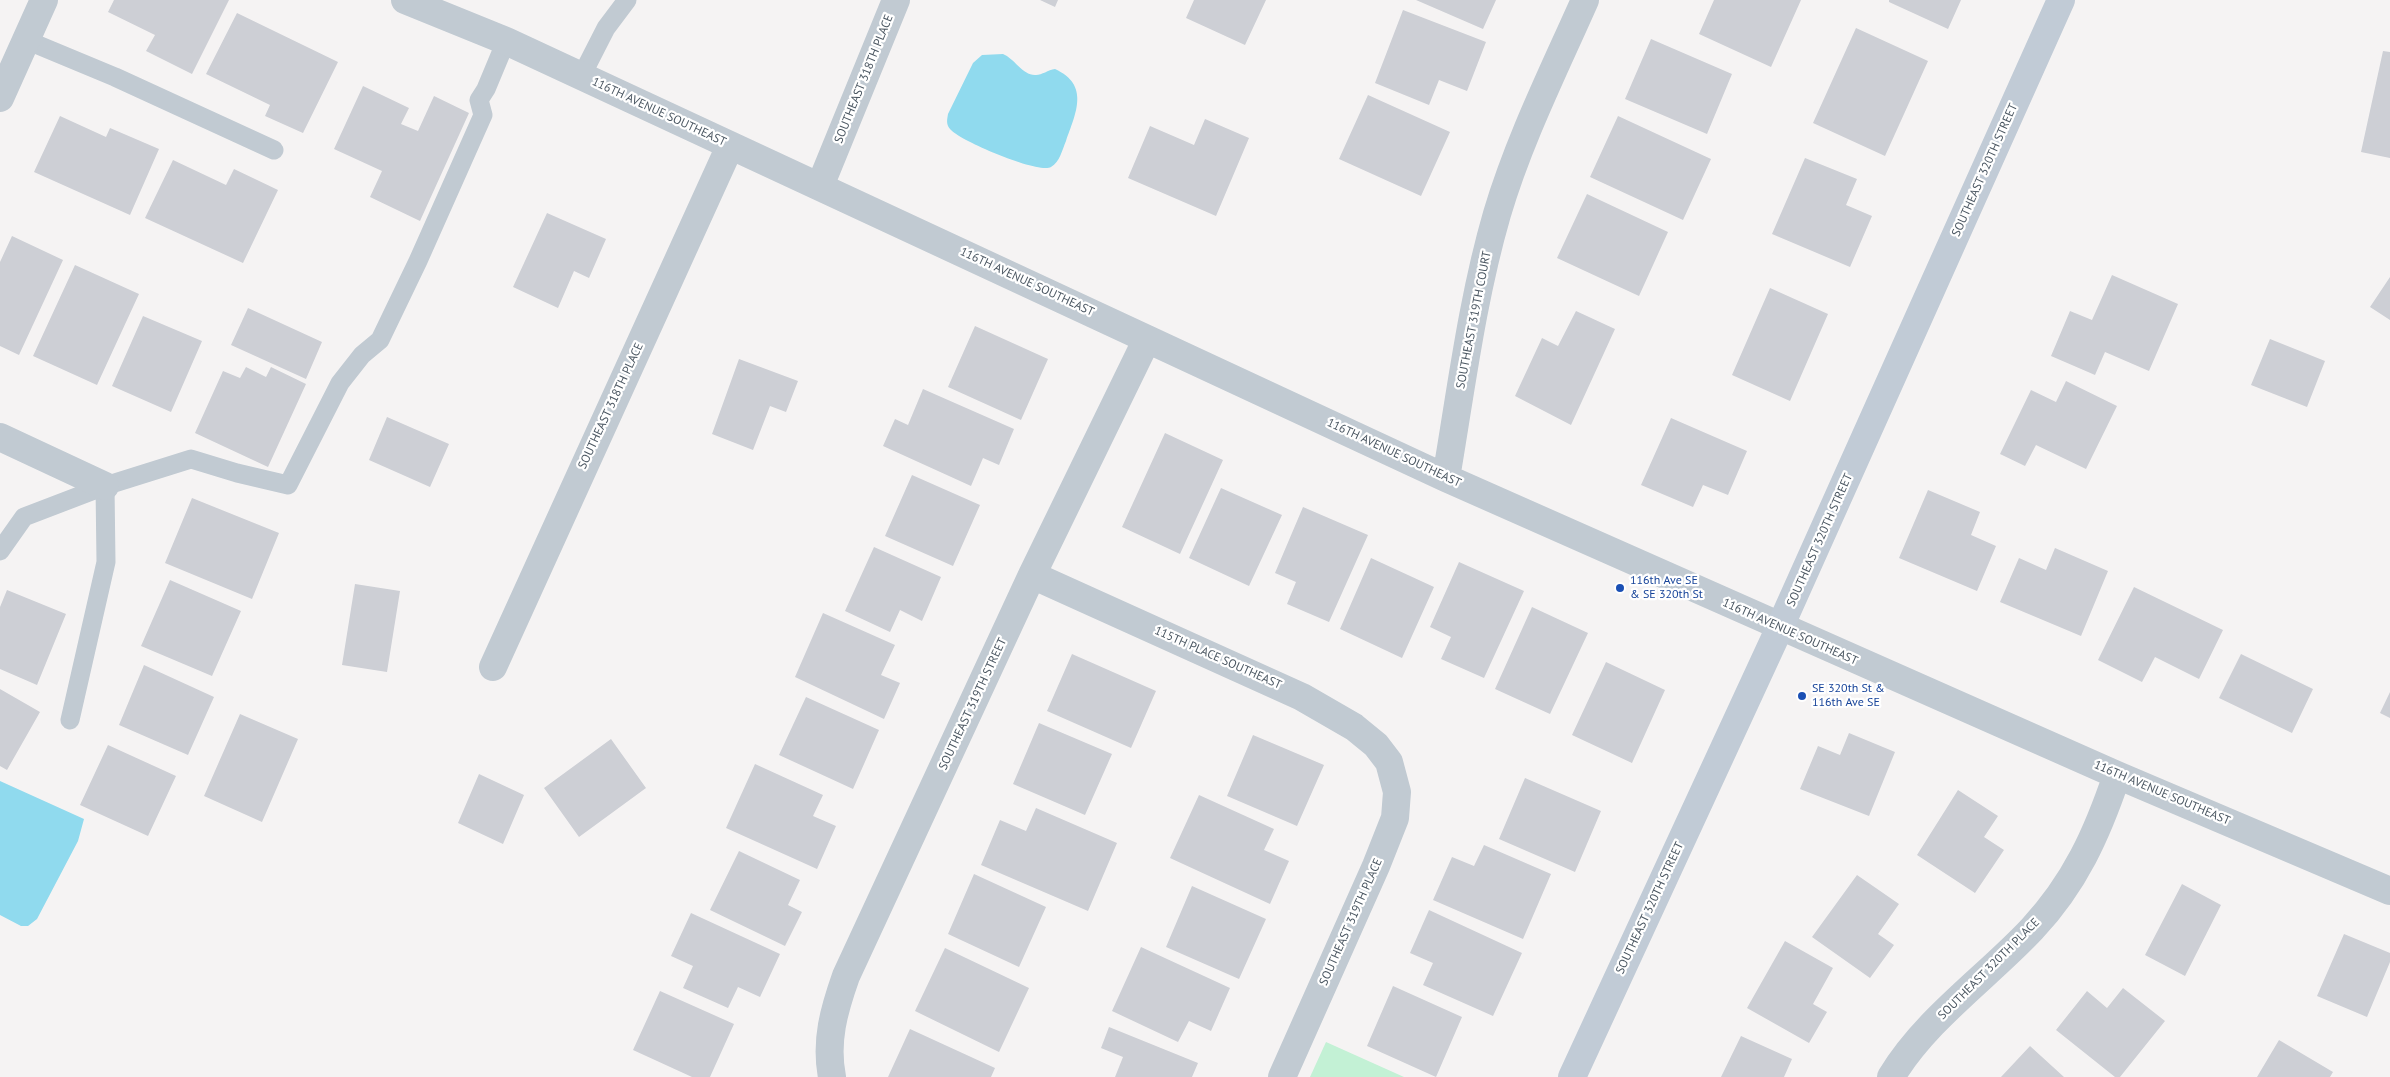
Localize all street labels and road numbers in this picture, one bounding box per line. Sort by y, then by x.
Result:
street label: SOUTHEAST 318TH PLACE [832,13,896,145]
street label: 116TH AVENUE SOUTHEAST [590,75,728,149]
street label: SOUTHEAST 320TH STREET [1949,101,2021,239]
street label: 116TH AVENUE SOUTHEAST [958,245,1096,319]
street label: SOUTHEAST 319TH COURT [1454,250,1494,390]
street label: SOUTHEAST 318TH PLACE [575,341,647,471]
street label: 116TH AVENUE SOUTHEAST [1325,416,1463,490]
street label: SOUTHEAST 320TH STREET [1784,471,1856,609]
street label: 116TH AVENUE SOUTHEAST [1720,596,1860,668]
street label: 115TH PLACE SOUTHEAST [1152,623,1284,693]
street label: SOUTHEAST 319TH STREET [936,636,1010,772]
street label: 116TH AVENUE SOUTHEAST [2092,758,2232,828]
street label: SOUTHEAST 320TH STREET [1613,840,1687,976]
street label: SOUTHEAST 319TH PLACE [1316,856,1386,988]
street label: SOUTHEAST 320TH PLACE [1935,915,2043,1023]

